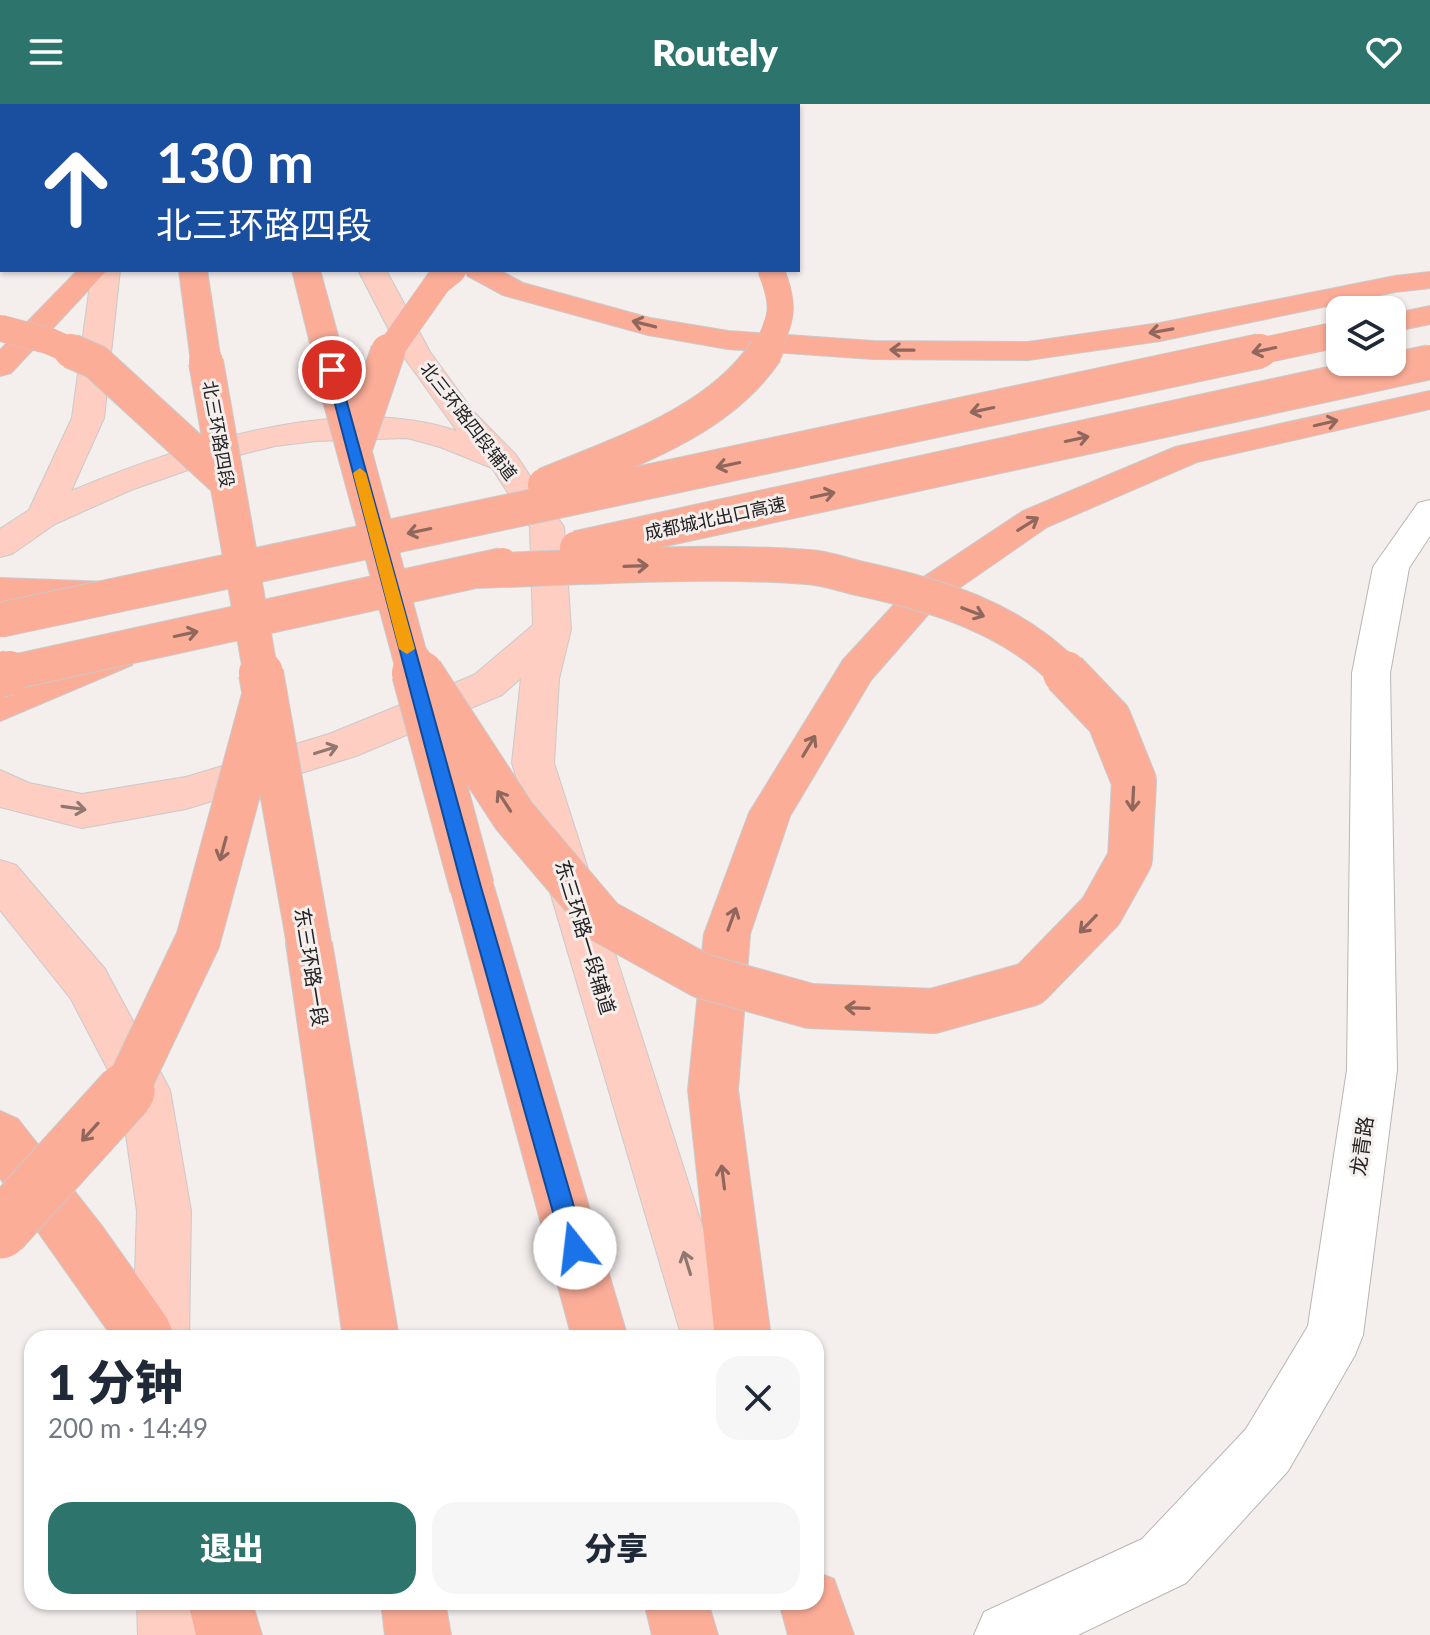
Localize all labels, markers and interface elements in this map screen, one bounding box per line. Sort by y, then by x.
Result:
icon: menu [24,30,68,74]
text: Routely [652,30,778,74]
icon: heart [1362,30,1406,74]
text: 130 m [156,128,314,195]
icon: ahead [24,136,128,240]
text: 北三环路四段 [156,202,372,246]
map controls [1326,296,1406,376]
button: layers [1326,296,1406,376]
one-way arrow [632,316,658,331]
one-way arrow [1149,325,1174,340]
pin [298,336,366,404]
one-way arrow [889,342,916,358]
one-way arrow [1251,343,1277,358]
icon: arrive [310,348,354,392]
street label: 北三环路四段辅道 [416,357,522,485]
street label: 北三环路四段 [199,379,239,489]
one-way arrow [970,403,995,418]
one-way arrow [1312,415,1338,430]
one-way arrow [1063,431,1089,446]
one-way arrow [716,458,741,473]
one-way arrow [809,487,835,502]
street label: 成都城北出口高速 [642,492,788,544]
one-way arrow [1016,516,1039,532]
one-way arrow [407,524,432,539]
one-way arrow [622,559,649,574]
one-way arrow [960,606,985,620]
one-way arrow [172,626,198,641]
one-way arrow [801,735,817,758]
one-way arrow [312,742,338,757]
one-way arrow [1125,785,1140,812]
one-way arrow [496,790,512,813]
one-way arrow [60,801,86,816]
one-way arrow [214,836,229,862]
street label: 东三环路一段辅道 [551,857,621,1017]
street label: 东三环路一段 [291,906,333,1028]
one-way arrow [726,908,740,932]
one-way arrow [1079,914,1098,934]
one-way arrow [844,1000,871,1015]
street label: 龙青路 [1345,1115,1377,1177]
one-way arrow [81,1122,99,1142]
one-way arrow [716,1164,731,1191]
position arrow [533,1206,617,1290]
one-way arrow [679,1251,694,1277]
text: 1 分钟 [48,1353,183,1410]
button: close [716,1356,800,1440]
text: 200 m · 14:49 [48,1412,208,1444]
button: 退出 [48,1502,416,1594]
button: 分享 [432,1502,800,1594]

